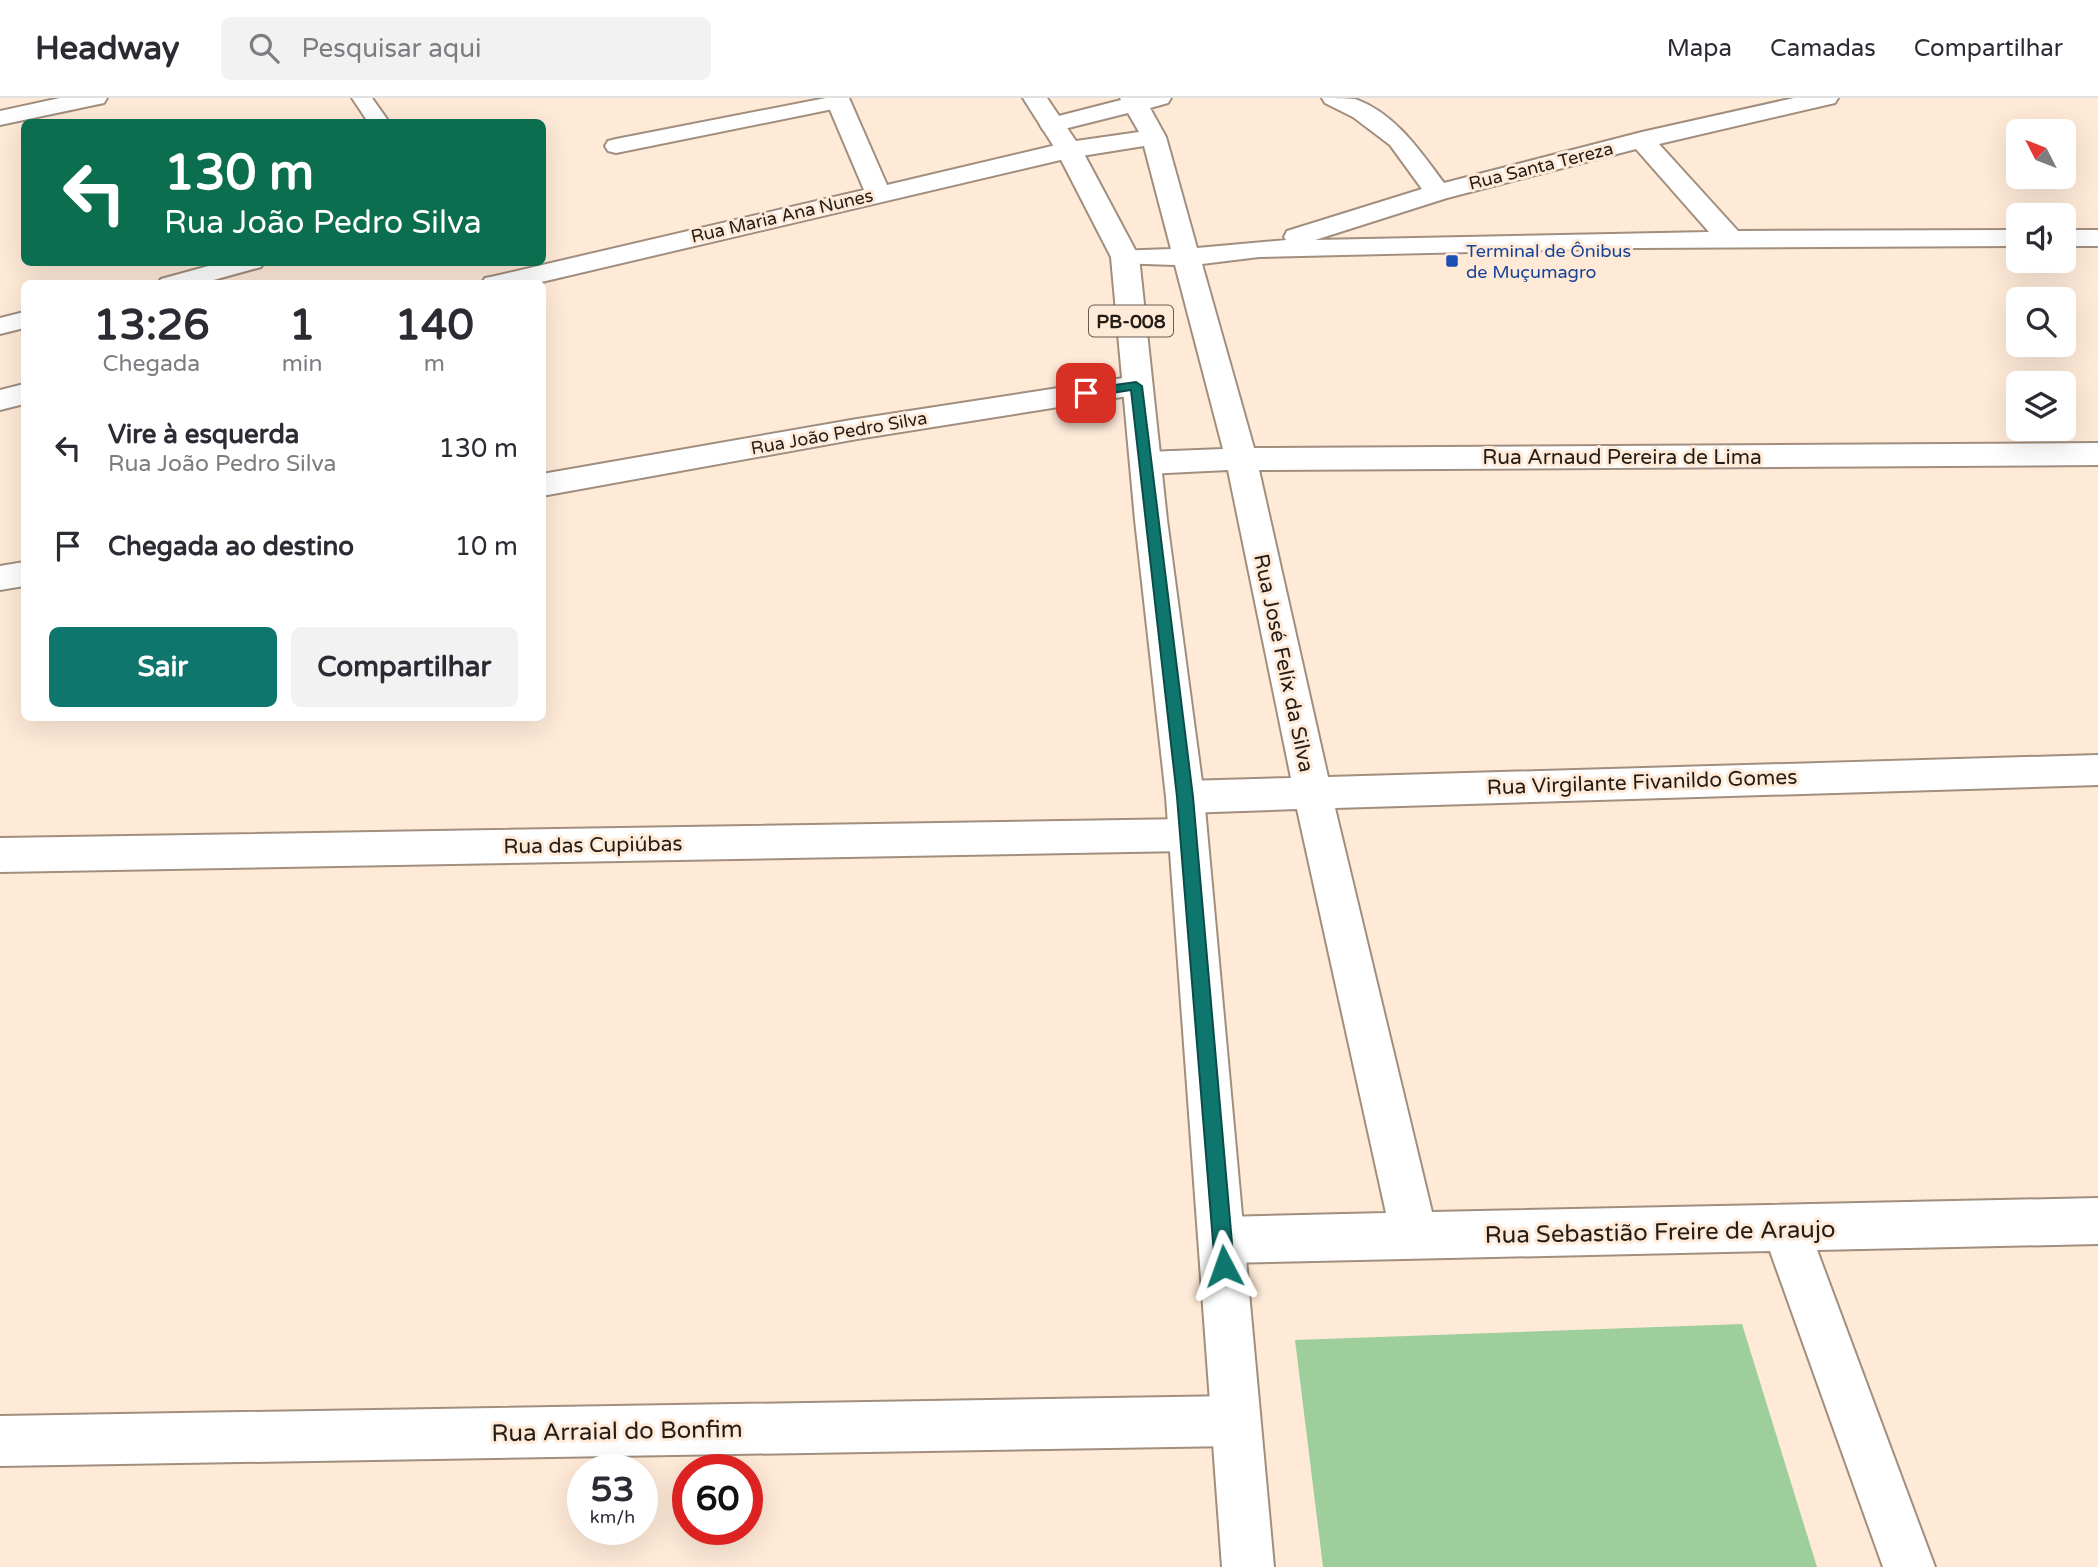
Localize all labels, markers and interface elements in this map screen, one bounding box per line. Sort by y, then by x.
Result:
search box [221,17,711,80]
text: Headway [35,29,179,68]
icon: search [245,29,283,67]
text: Pesquisar aqui [301,33,482,64]
text: Mapa [1667,34,1732,63]
text: Camadas [1770,34,1876,63]
text: Compartilhar [1914,34,2063,63]
north arrow [2006,119,2076,189]
map controls [2006,119,2076,441]
street label: Rua Santa Tereza [1466,137,1616,195]
text: 130 m [164,144,314,203]
icon: left [49,147,140,238]
street label: Rua Maria Ana Nunes [689,184,875,248]
button: sound [2006,203,2076,273]
text: Rua João Pedro Silva [164,204,482,242]
place label: Terminal de Ônibus de Muçumagro [1466,240,1631,283]
marker: Terminal de Ônibus de Muçumagro [1444,253,1460,269]
button: search [2006,287,2076,357]
text: 13:26 [93,300,210,351]
text: 1 [289,300,315,351]
text: 140 [395,300,474,351]
road number: PB-008 [1089,306,1173,336]
text: Chegada [102,350,200,378]
text: min [282,350,323,378]
text: m [424,350,445,378]
pin [1056,363,1116,423]
button: layers [2006,371,2076,441]
icon: arrive [1067,374,1105,412]
street label: Rua João Pedro Silva [749,407,929,459]
text: Vire à esquerda [108,419,299,450]
icon: left [49,429,87,467]
text: 130 m [438,433,518,464]
street label: Rua Arnaud Pereira de Lima [1482,445,1762,470]
text: Rua João Pedro Silva [108,450,336,478]
icon: arrive [49,527,87,565]
text: Chegada ao destino [108,531,354,562]
text: 10 m [455,531,518,562]
street label: Rua José Felíx da Silva [1248,552,1319,775]
button: Sair [49,627,277,707]
button: Compartilhar [291,627,518,707]
street label: Rua Virgilante Fivanildo Gomes [1486,765,1798,800]
street label: Rua das Cupiúbas [503,831,683,860]
street label: Rua Sebastião Freire de Araujo [1484,1215,1836,1250]
position arrow [1187,1229,1261,1303]
street label: Rua Arraial do Bonfim [491,1415,743,1448]
speed limit sign: 60 [672,1454,763,1545]
text: 53 [591,1469,634,1511]
text: km/h [590,1506,635,1528]

